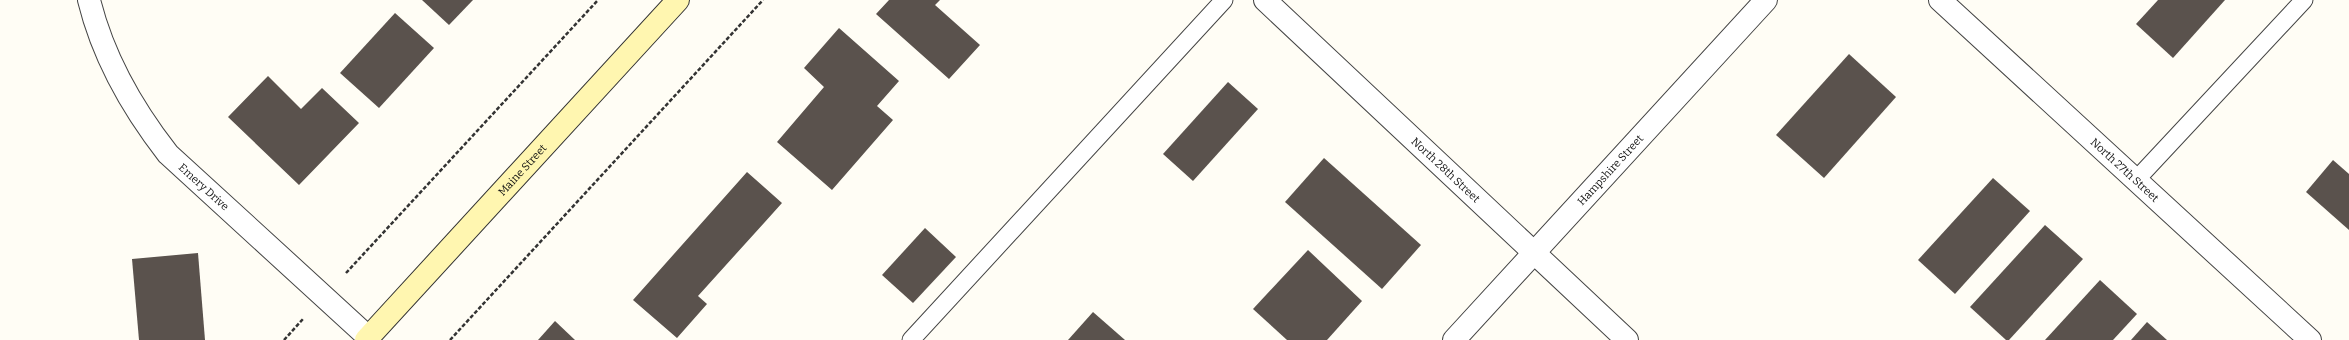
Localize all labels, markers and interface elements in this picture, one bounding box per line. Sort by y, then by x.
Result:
street label: Hampshire Street [1575,132,1646,208]
street label: North 28th Street [1409,135,1483,205]
street label: North 27th Street [2088,135,2162,204]
street label: Maine Street [495,141,549,198]
street label: Emery Drive [176,161,232,213]

